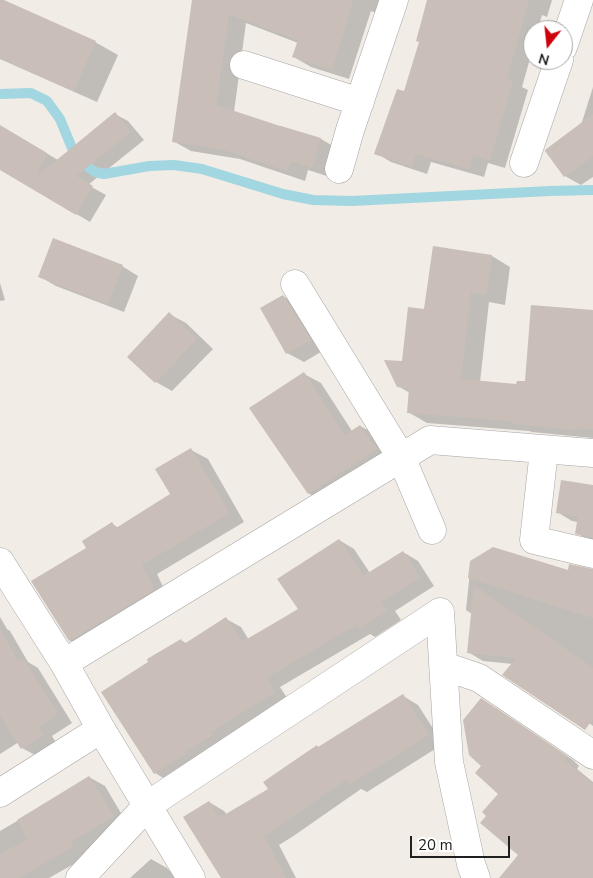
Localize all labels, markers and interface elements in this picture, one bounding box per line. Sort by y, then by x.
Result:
north arrow [523,20,573,70]
text: N [536,48,552,70]
scale bar [413,826,513,858]
text: 20 m [418,835,453,855]

